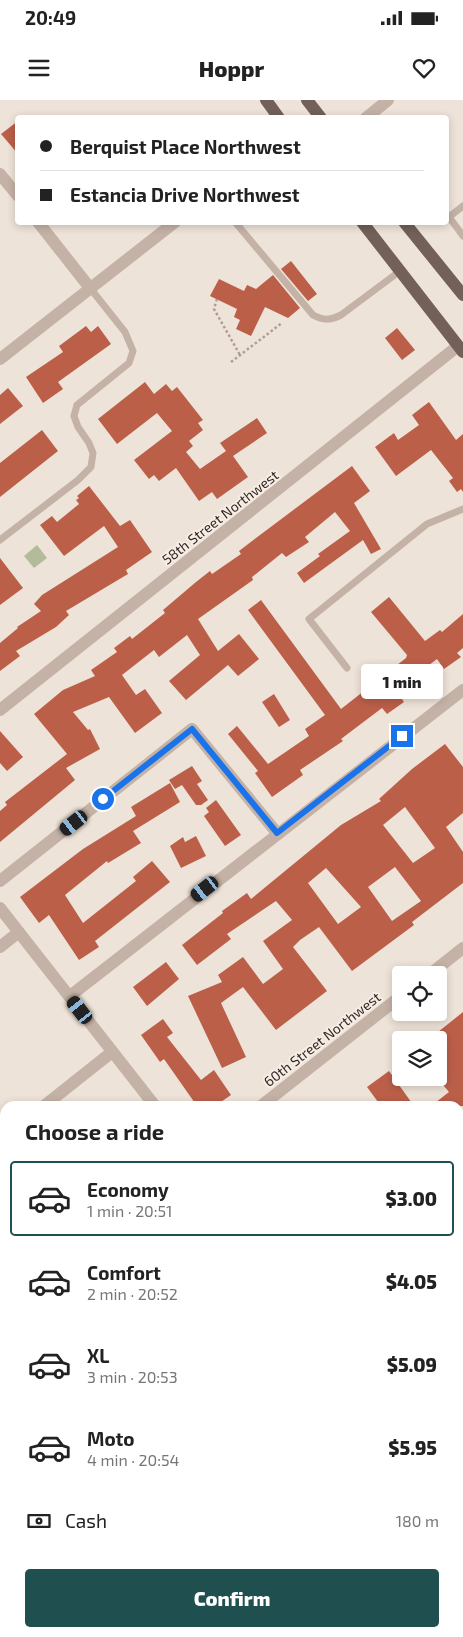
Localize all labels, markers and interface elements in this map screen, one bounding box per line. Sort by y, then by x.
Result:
text: 20:49 [25,6,76,29]
icon: menu [25,54,53,82]
icon: heart [410,54,438,82]
text: Hoppr [199,55,264,81]
text: Berquist Place Northwest [70,135,301,158]
text: Estancia Drive Northwest [70,183,300,206]
street label: 58th Street Northwest [158,466,282,568]
callout: 1 min [361,664,443,698]
text: 1 min [382,672,422,691]
route end [391,725,413,747]
route start [92,788,114,810]
car [57,808,90,838]
car [188,874,221,904]
map controls [392,966,447,1086]
button: locate [392,966,447,1021]
street label: 60th Street Northwest [260,988,384,1090]
car [64,994,95,1026]
button: layers [392,1031,447,1086]
text: Choose a ride [25,1118,164,1144]
icon: car [27,1176,72,1221]
text: Economy [87,1178,169,1201]
text: $3.00 [386,1187,437,1210]
text: 1 min · 20:51 [87,1201,173,1220]
icon: car [27,1259,72,1304]
text: Comfort [87,1261,161,1284]
text: $4.05 [386,1270,437,1293]
text: 2 min · 20:52 [87,1284,178,1303]
icon: car [27,1342,72,1387]
text: XL [87,1344,109,1367]
text: $5.09 [387,1353,437,1376]
text: 3 min · 20:53 [87,1367,178,1386]
icon: car [27,1425,72,1470]
text: Moto [87,1427,135,1450]
text: $5.95 [388,1436,437,1459]
text: 4 min · 20:54 [87,1450,179,1469]
icon: cash [25,1507,53,1535]
text: Cash [65,1509,107,1532]
text: 180 m [396,1511,439,1530]
button: Confirm [25,1569,439,1627]

